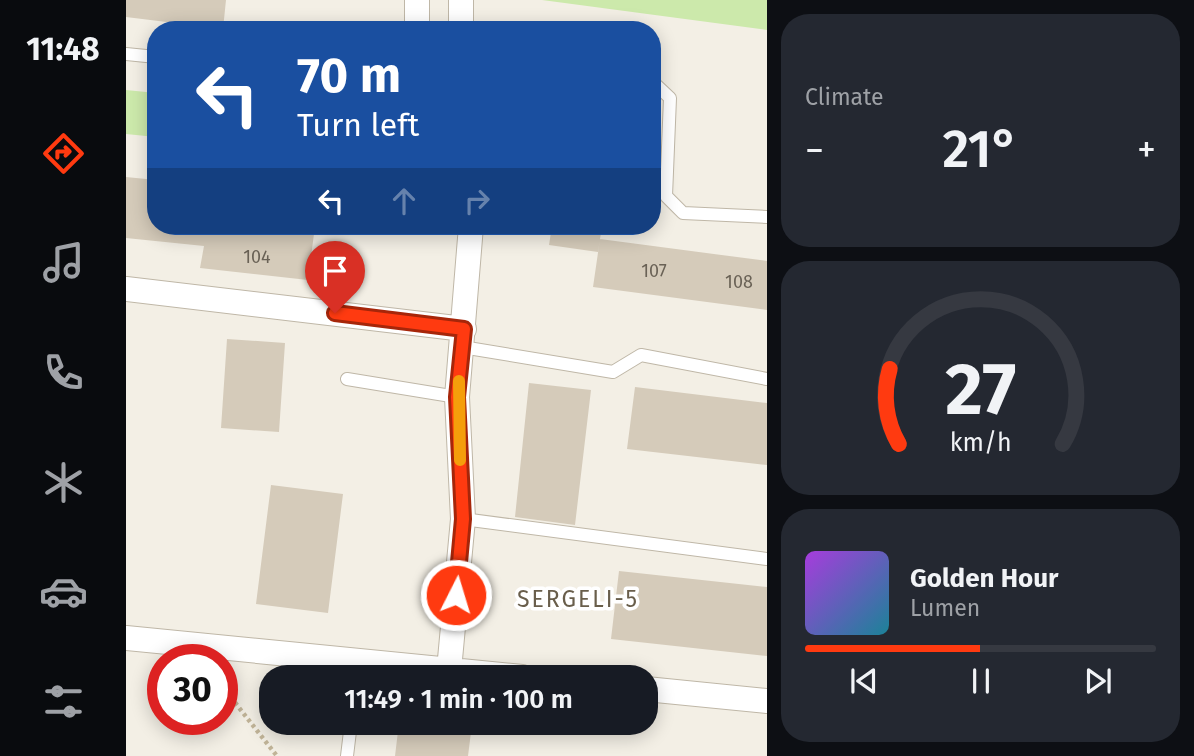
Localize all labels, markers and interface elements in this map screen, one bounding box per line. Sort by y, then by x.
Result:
text: 11:48 [26,30,100,68]
text: 70 m [297,46,401,105]
icon: left [182,49,273,140]
text: Climate [805,83,884,111]
text: Turn left [297,106,419,144]
text: 21° [942,118,1019,181]
text: − [805,127,824,173]
text: + [1137,127,1156,173]
icon: directions [39,129,88,178]
icon: left [312,182,350,220]
icon: ahead [385,182,423,220]
icon: right [458,182,496,220]
icon: music [39,238,88,287]
pin [305,241,365,313]
house number: 104 [243,246,271,268]
icon: arrive [316,252,354,290]
house number: 107 [641,260,667,282]
house number: 108 [725,271,753,293]
text: 27 [945,346,1016,433]
icon: phone [39,348,88,397]
text: km/h [950,428,1011,458]
icon: climate [39,458,88,507]
position arrow [419,558,493,632]
text: Golden Hour [910,563,1058,594]
icon: car [39,567,88,616]
district label: SERGELI-5 [517,585,639,613]
text: Lumen [910,594,980,622]
speed limit sign: 30 [147,644,238,735]
icon: previous [845,662,883,700]
icon: pause [962,662,1000,700]
icon: next [1079,662,1117,700]
icon: filters [39,677,88,726]
text: 11:49 · 1 min · 100 m [344,684,573,715]

